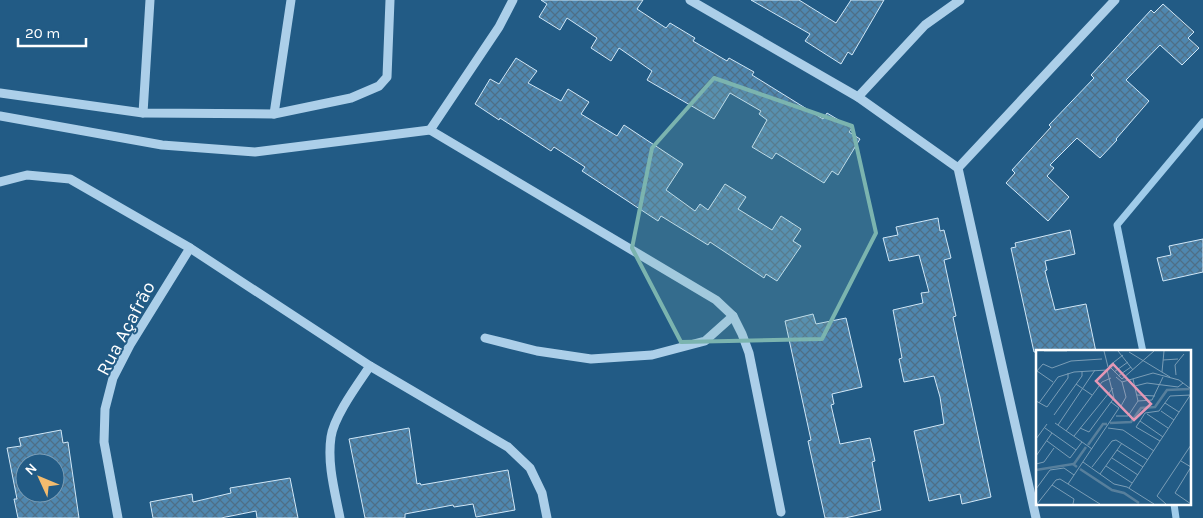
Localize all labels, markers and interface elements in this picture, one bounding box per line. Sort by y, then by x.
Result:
scale bar [18,15,85,47]
text: 20 m [25,24,60,42]
street label: Rua Açafrão [92,278,160,379]
inset map [1036,350,1190,506]
north arrow [15,453,65,503]
text: N [21,460,41,479]

